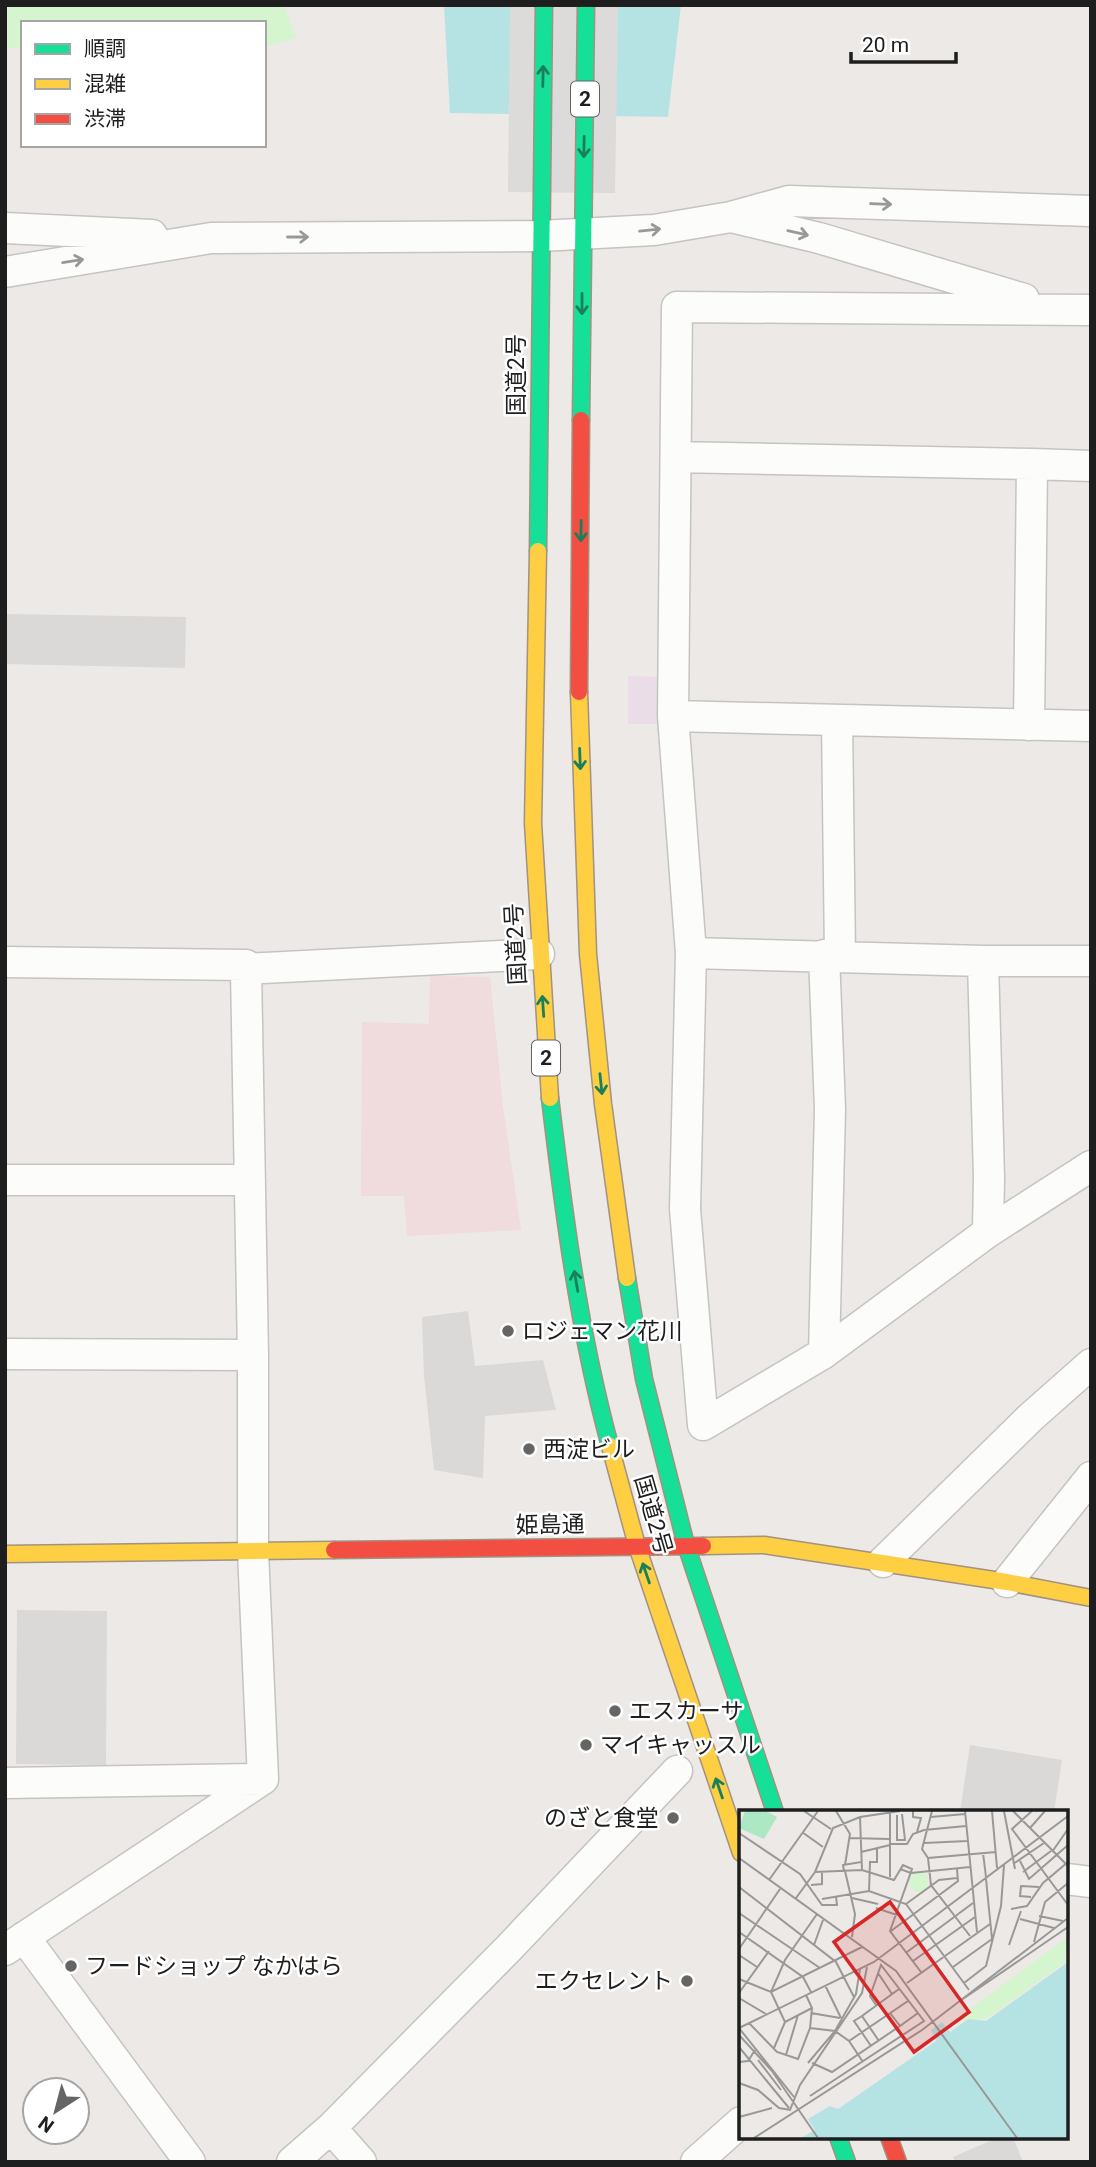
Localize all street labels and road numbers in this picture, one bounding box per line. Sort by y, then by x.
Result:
road number: 2 [571,82,599,116]
street label: 国道2号 [503,334,530,416]
street label: 国道2号 [500,902,532,986]
road number: 2 [532,1040,560,1076]
street label: 国道2号 [629,1472,677,1558]
street label: 姫島通 [515,1511,585,1539]

